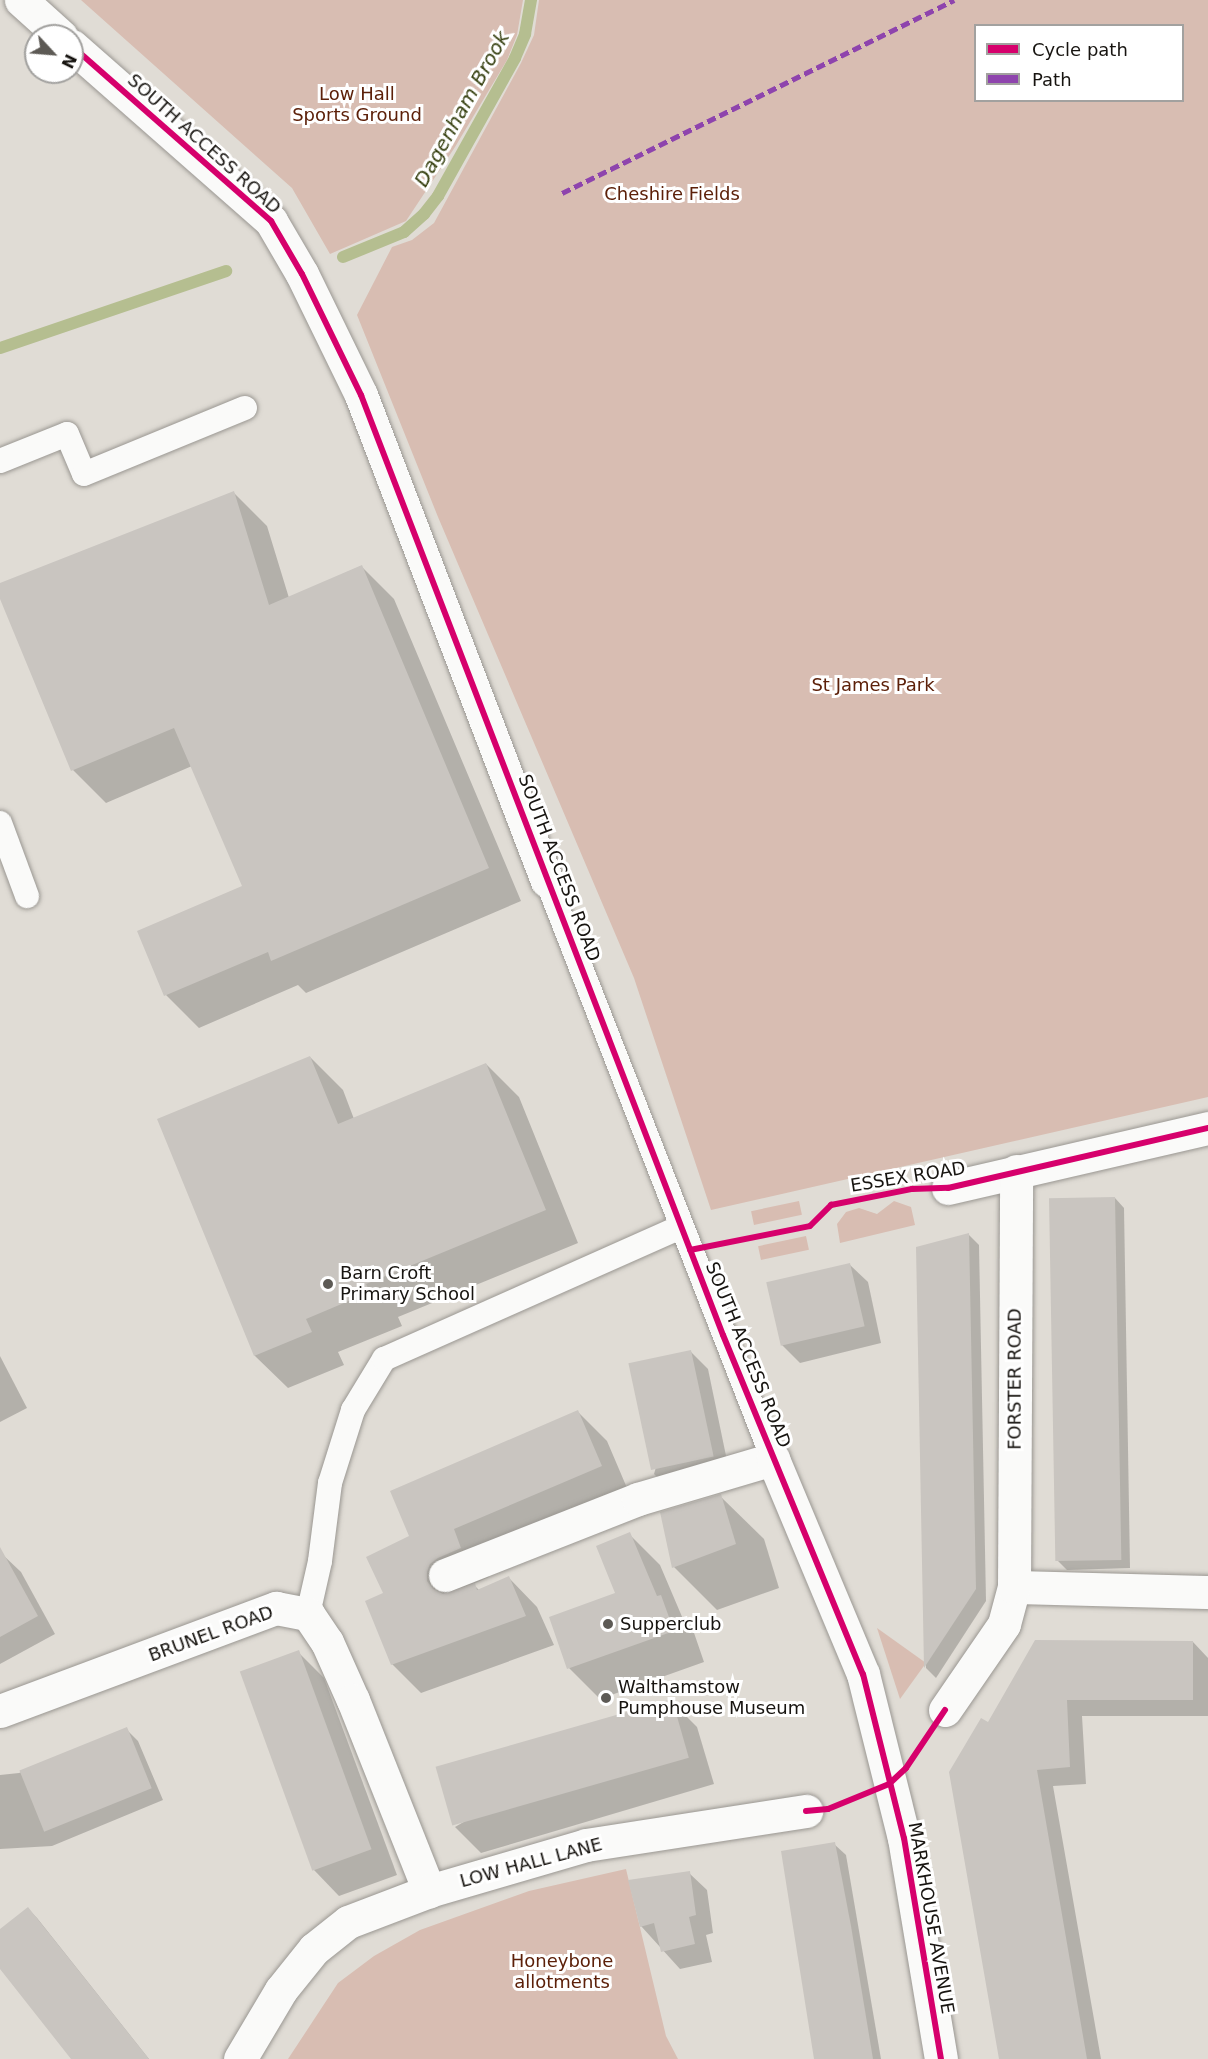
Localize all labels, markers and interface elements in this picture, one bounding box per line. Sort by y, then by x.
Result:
north arrow [24,24,84,84]
legend [974,24,1184,102]
water label: Dagenham Brook [409,27,515,191]
text: Cycle path [1032,39,1128,60]
text: N [57,51,80,71]
text: Path [1032,69,1072,90]
street label: SOUTH ACCESS ROAD [123,70,285,218]
park label: Low Hall Sports Ground [292,84,422,127]
park label: Cheshire Fields [604,183,740,205]
park label: St James Park [811,674,935,696]
street label: SOUTH ACCESS ROAD [513,771,605,965]
street label: ESSEX ROAD [849,1157,967,1197]
street label: SOUTH ACCESS ROAD [701,1259,795,1451]
place label: Barn Croft Primary School [340,1263,475,1306]
marker: Barn Croft Primary School [321,1277,335,1291]
street label: FORSTER ROAD [1004,1308,1026,1450]
street label: BRUNEL ROAD [146,1601,276,1667]
place label: Supperclub [620,1613,721,1635]
marker: Supperclub [601,1617,615,1631]
place label: Walthamstow Pumphouse Museum [618,1677,805,1720]
marker: Walthamstow Pumphouse Museum [599,1691,613,1705]
street label: MARKHOUSE AVENUE [903,1820,959,2016]
street label: LOW HALL LANE [458,1834,604,1892]
park label: Honeybone allotments [511,1951,613,1994]

